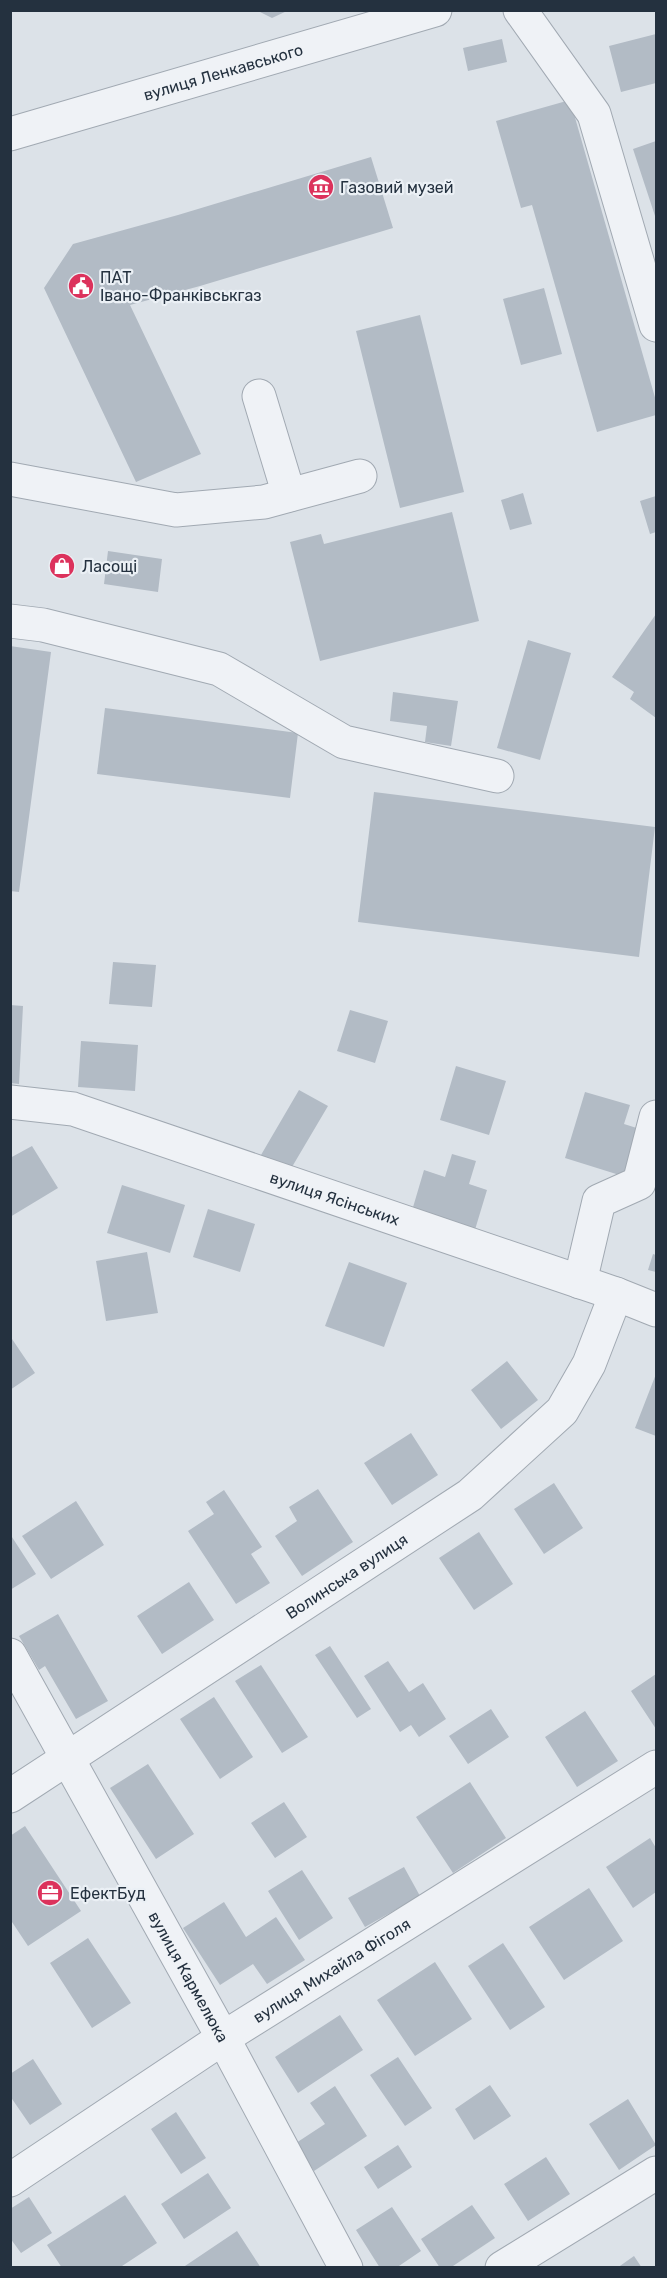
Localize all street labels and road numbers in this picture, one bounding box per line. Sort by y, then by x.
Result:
street label: вулиця Ленкавського [141,40,305,105]
street label: вулиця Ясінських [267,1168,402,1230]
street label: Волинська вулиця [282,1530,411,1623]
street label: вулиця Кармелюка [144,1908,232,2046]
street label: вулиця Михайла Фіголя [250,1914,414,2027]

